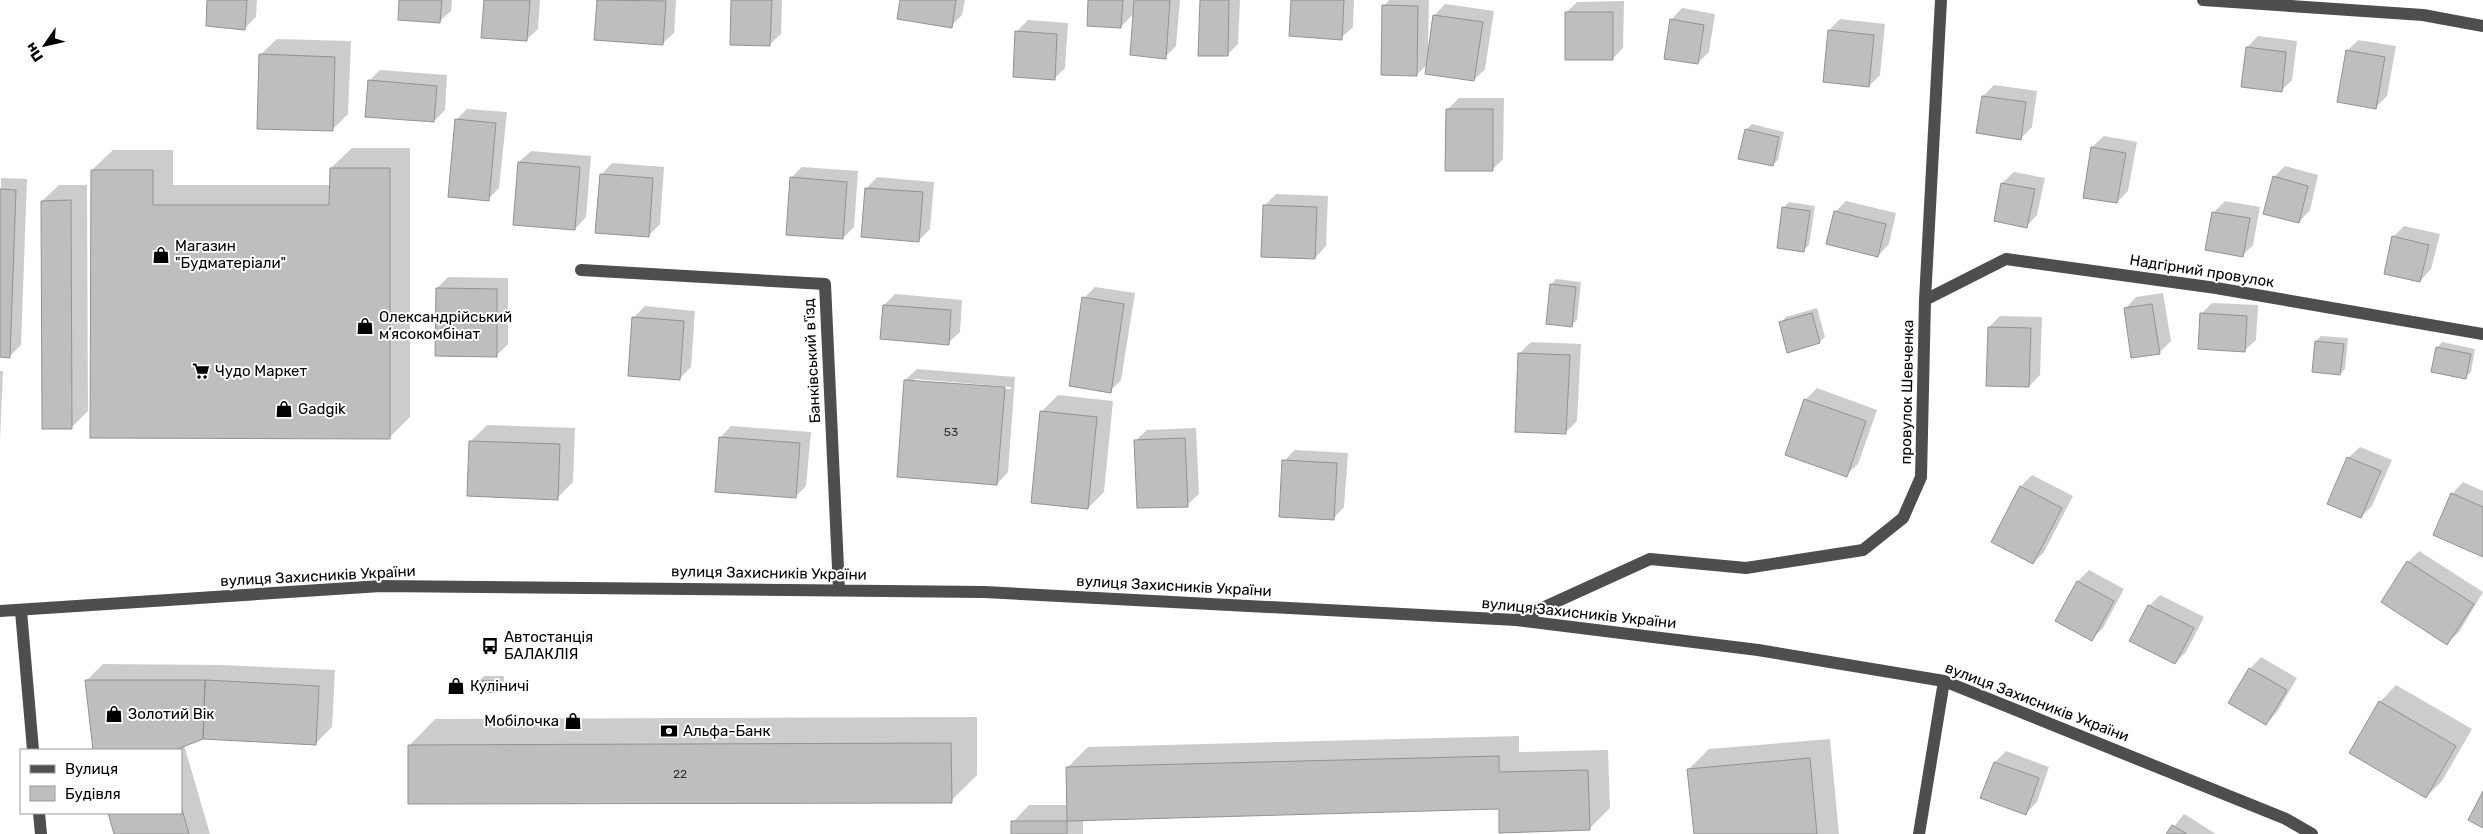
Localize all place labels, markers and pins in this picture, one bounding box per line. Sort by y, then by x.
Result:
place label: Магазин "Будматеріали" [175,237,286,272]
shop icon: Магазин "Будматеріали" [151,245,171,265]
place label: Олександрійський мʼясокомбінат [379,308,512,343]
shop icon: Олександрійський мʼясокомбінат [355,316,375,336]
supermarket icon: Чудо Маркет [191,361,211,381]
place label: Чудо Маркет [215,362,308,380]
shop icon: Gadgik [274,399,294,419]
place label: Gadgik [298,400,346,418]
place label: Автостанція БАЛАКЛІЯ [504,628,593,663]
bus stop icon: Автостанція БАЛАКЛІЯ [480,636,500,656]
shop icon: Куліничі [446,676,466,696]
place label: Куліничі [470,677,529,695]
shop icon: Золотий Вік [104,704,124,724]
place label: Золотий Вік [128,705,214,723]
shop icon: Мобілочка [563,711,583,731]
place label: Мобілочка [484,712,559,730]
bank icon: Альфа-Банк [659,721,679,741]
place label: Альфа-Банк [683,722,771,740]

